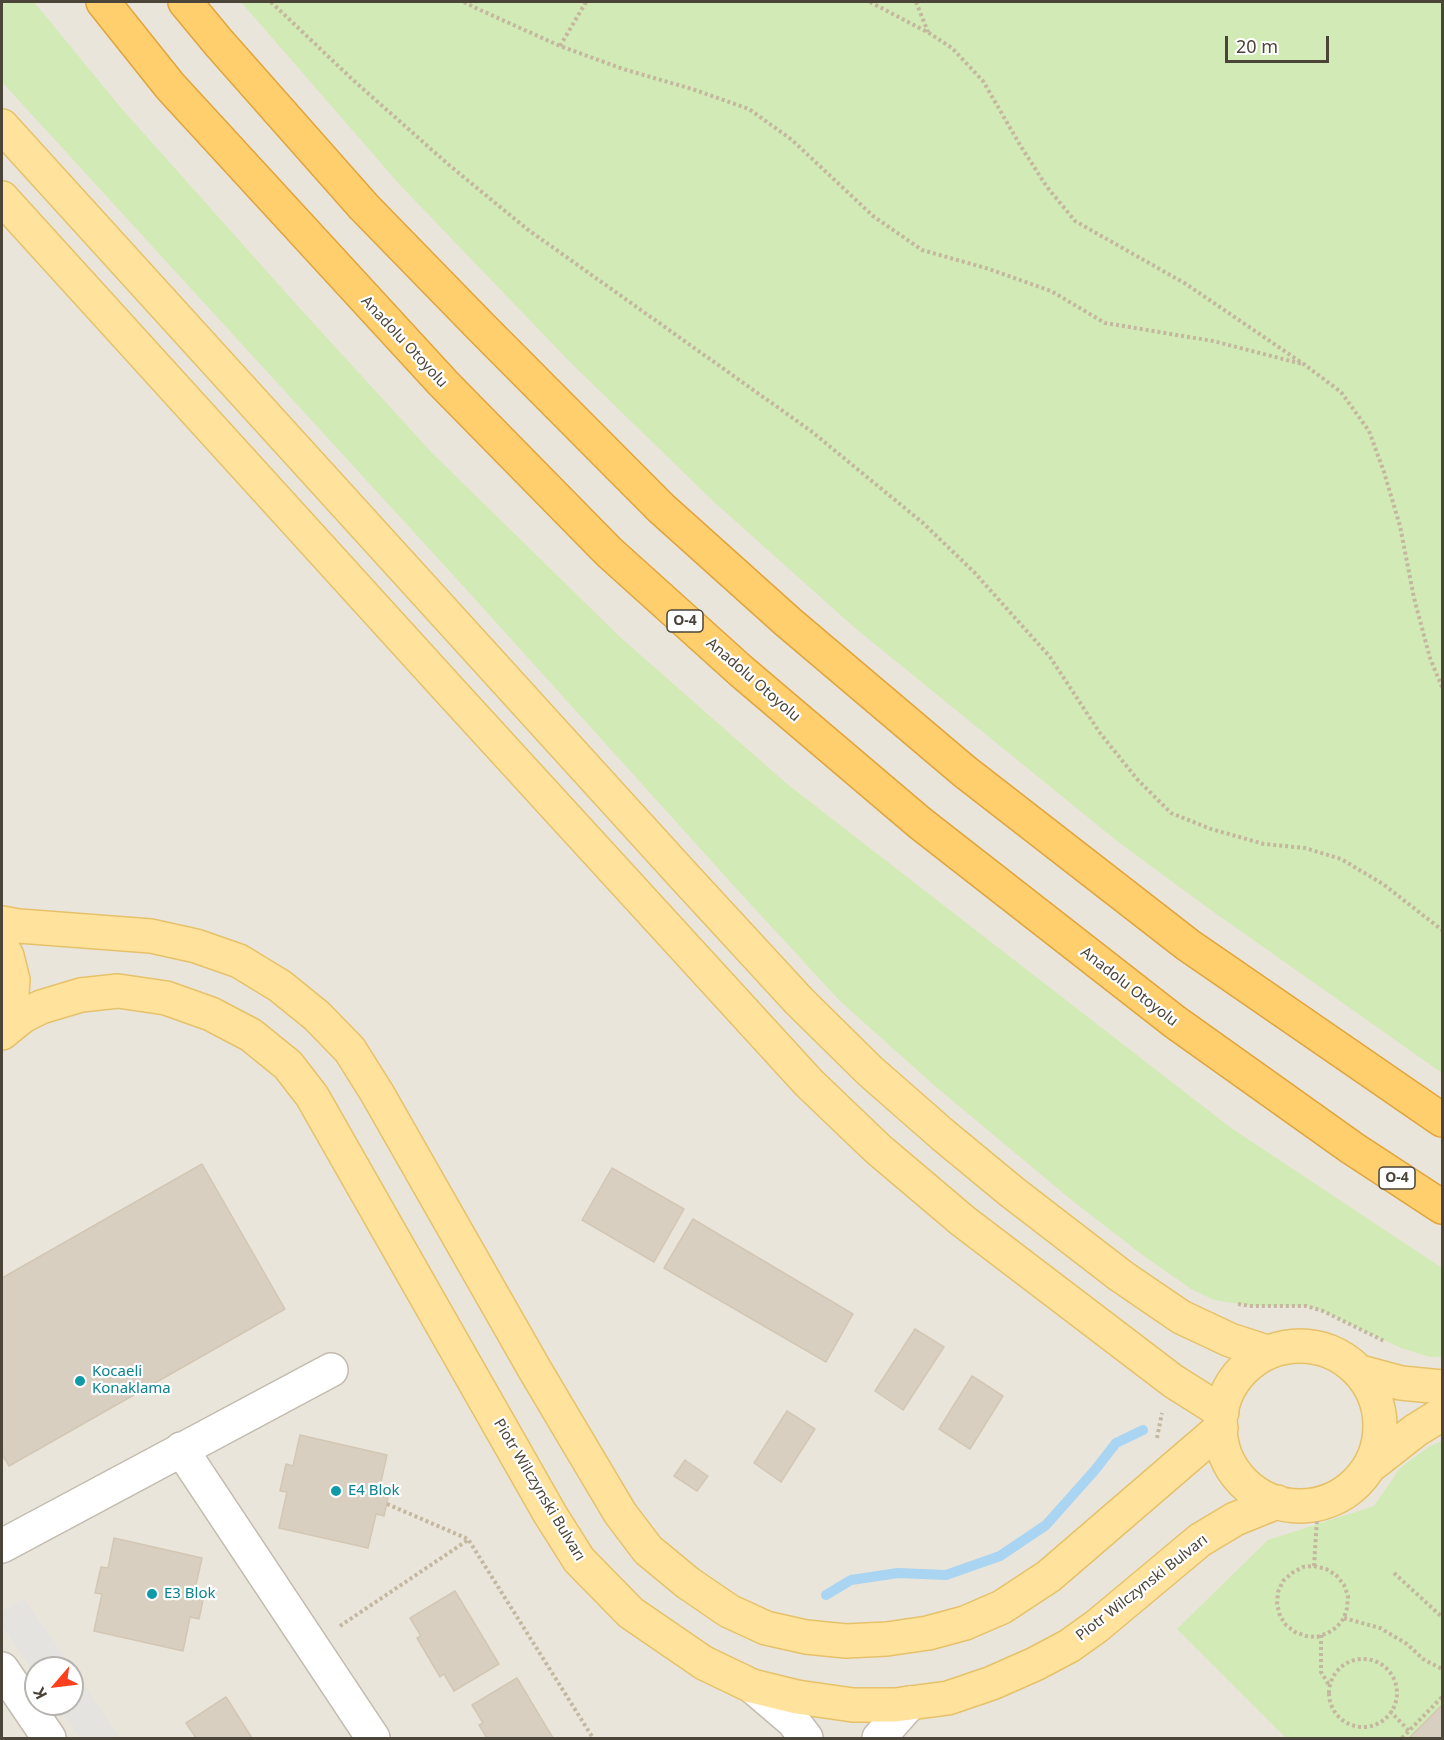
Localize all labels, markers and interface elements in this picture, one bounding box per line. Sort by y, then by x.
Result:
scale bar [1228,24,1332,62]
text: 20 m [1236,34,1278,58]
street label: Anadolu Otoyolu [357,293,451,391]
road number: O-4 [667,610,703,632]
street label: Anadolu Otoyolu [702,634,804,726]
street label: Anadolu Otoyolu [1077,943,1181,1031]
road number: O-4 [1379,1167,1415,1189]
place label: Kocaeli Konaklama [92,1363,171,1398]
marker: Kocaeli Konaklama [73,1374,87,1388]
street label: Piotr Wilczynski Bulvarı [489,1416,589,1564]
place label: E4 Blok [348,1482,400,1500]
marker: E4 Blok [329,1484,343,1498]
street label: Piotr Wilczynski Bulvarı [1072,1531,1212,1645]
place label: E3 Blok [164,1585,216,1603]
marker: E3 Blok [145,1587,159,1601]
north arrow [24,1656,84,1716]
text: K [28,1684,52,1703]

